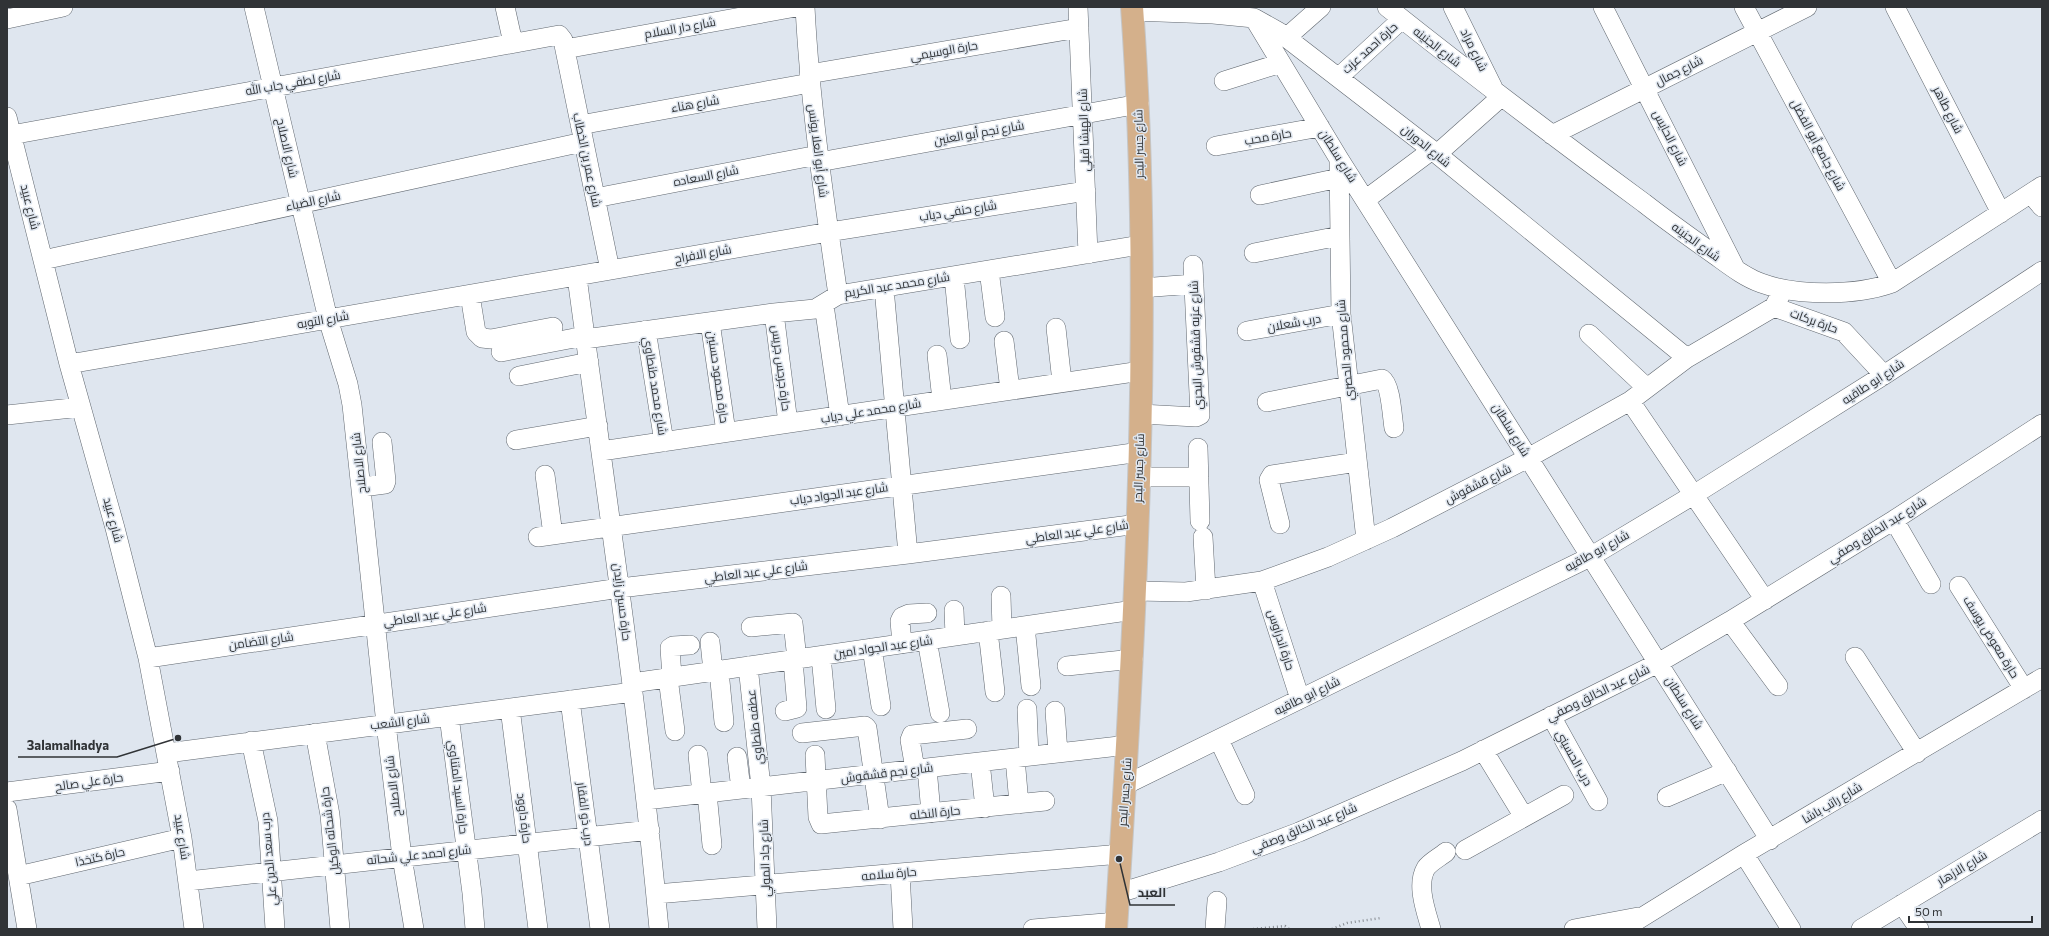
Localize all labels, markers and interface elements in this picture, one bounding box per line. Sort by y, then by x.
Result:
street label: شارع دار السلام [643,14,717,42]
street label: حارة احمد عزت [1339,19,1401,76]
street label: شارع الجنينه [1410,23,1464,71]
street label: شارع مراد [1457,26,1491,74]
street label: حارة الوسيمي [909,37,979,67]
street label: شارع جمال [1652,52,1706,90]
street label: شارع لطفي جاب الله [244,67,342,101]
street label: شارع طاهر [1929,83,1967,136]
street label: شارع الهيشا قبلي [1075,88,1095,172]
street label: شارع هناء [670,92,720,116]
street label: شارع جامع أبو الفضل [1787,96,1849,194]
street label: شارع أبو العلا يونس [804,103,832,199]
street label: شارع الحايس [1649,107,1691,169]
street label: شارع جسر البحر [1130,109,1148,180]
street label: شارع عمر بن الخطاب [569,111,605,209]
street label: شارع الاصلاح [272,116,302,180]
street label: شارع نجم أبو العنين [933,117,1025,149]
street label: شارع الدوران [1398,121,1454,171]
street label: حارة محب [1243,125,1293,148]
street label: شارع سلطان [1315,126,1361,186]
street label: شارع السعاده [672,162,740,190]
street label: شارع عبيد [17,183,43,231]
street label: شارع الضياء [284,187,342,215]
street label: شارع حنفي دياب [918,197,998,227]
street label: شارع الجنينه [1668,219,1724,265]
street label: شارع الافراح [673,241,733,267]
street label: شارع محمد عبد الكريم [843,269,951,301]
street label: شارع عزبه قشقوش البحري [1186,280,1208,410]
street label: شارع محمود الحصري [1333,298,1359,401]
street label: حارة بركات [1788,305,1840,336]
street label: شارع التوبه [296,308,350,332]
street label: درب شعلان [1266,310,1322,335]
street label: حارة جرجس جريس [769,324,794,412]
street label: حارة محمود حسنين [705,330,732,424]
street label: شارع محمد طنطاوي [637,336,671,437]
street label: شارع ابو طاقيه [1839,356,1907,408]
street label: شارع محمد علي دياب [820,395,923,429]
street label: شارع سلطان [1488,400,1534,460]
street label: شارع الاصلاح [348,432,370,494]
street label: شارع جسر البحر [1130,433,1148,504]
street label: شارع قشقوش [1442,460,1514,508]
street label: شارع عبد الجواد دياب [789,479,889,509]
street label: شارع عبد الخالق وصفي [1825,493,1930,568]
street label: شارع عبيد [99,496,127,544]
street label: شارع علي عبد العاطي [1024,517,1130,549]
street label: شارع ابو طاقيه [1562,527,1632,575]
street label: شارع علي عبد العاطي [703,558,809,588]
street label: حارة حسين زايدن [610,562,635,641]
street label: حارة معوض يوسف [1960,593,2023,681]
street label: شارع علي عبد العاطي [382,600,488,632]
street label: حارة اندراوس [1265,608,1298,672]
street label: شارع التضامن [227,629,295,653]
street label: شارع عبد الجواد امين [832,632,934,662]
street label: شارع عبد الخالق وصفي [1544,661,1653,727]
street label: شارع ابو طاقيه [1271,673,1343,719]
street label: شارع سلطان [1661,673,1707,733]
street label: عطفه طنطاوي [743,689,769,765]
street label: شارع الشعب [369,710,431,734]
street label: درب الحسيني [1550,727,1596,790]
callout: 3alamalhadya [18,732,117,757]
text: 3alamalhadya [27,737,109,753]
street label: حارة السيد المتناوي [442,739,472,835]
street label: شارع الاصلاح [381,755,405,817]
street label: شارع جسر البحر [1115,757,1135,828]
street label: شارع نجم قشقوش [840,759,934,787]
street label: حارة علي صالح [54,769,125,797]
street label: شارع راتب باشا [1799,779,1865,827]
street label: درب ذو الفقار [574,780,597,847]
street label: حارة شحاته الوكيل [317,786,342,876]
street label: حارة داوود [514,792,535,844]
street label: شارع عبد الخالق وصفي [1249,799,1360,858]
street label: حارة النخله [909,802,961,823]
street label: درب سعد الدين علي [257,811,283,906]
street label: شارع عبيد [170,813,194,861]
street label: شارع جاد المولي [756,819,776,897]
street label: شارع احمد علي شحاته [366,842,472,870]
street label: حارة كتخذا [74,844,126,870]
street label: شارع الازهار [1933,847,1990,890]
street label: حارة سلامه [861,864,917,883]
callout: العبد [1130,880,1175,905]
text: العبد [1138,884,1166,900]
scale bar [1909,898,2032,924]
text: 50 m [1915,904,1943,918]

